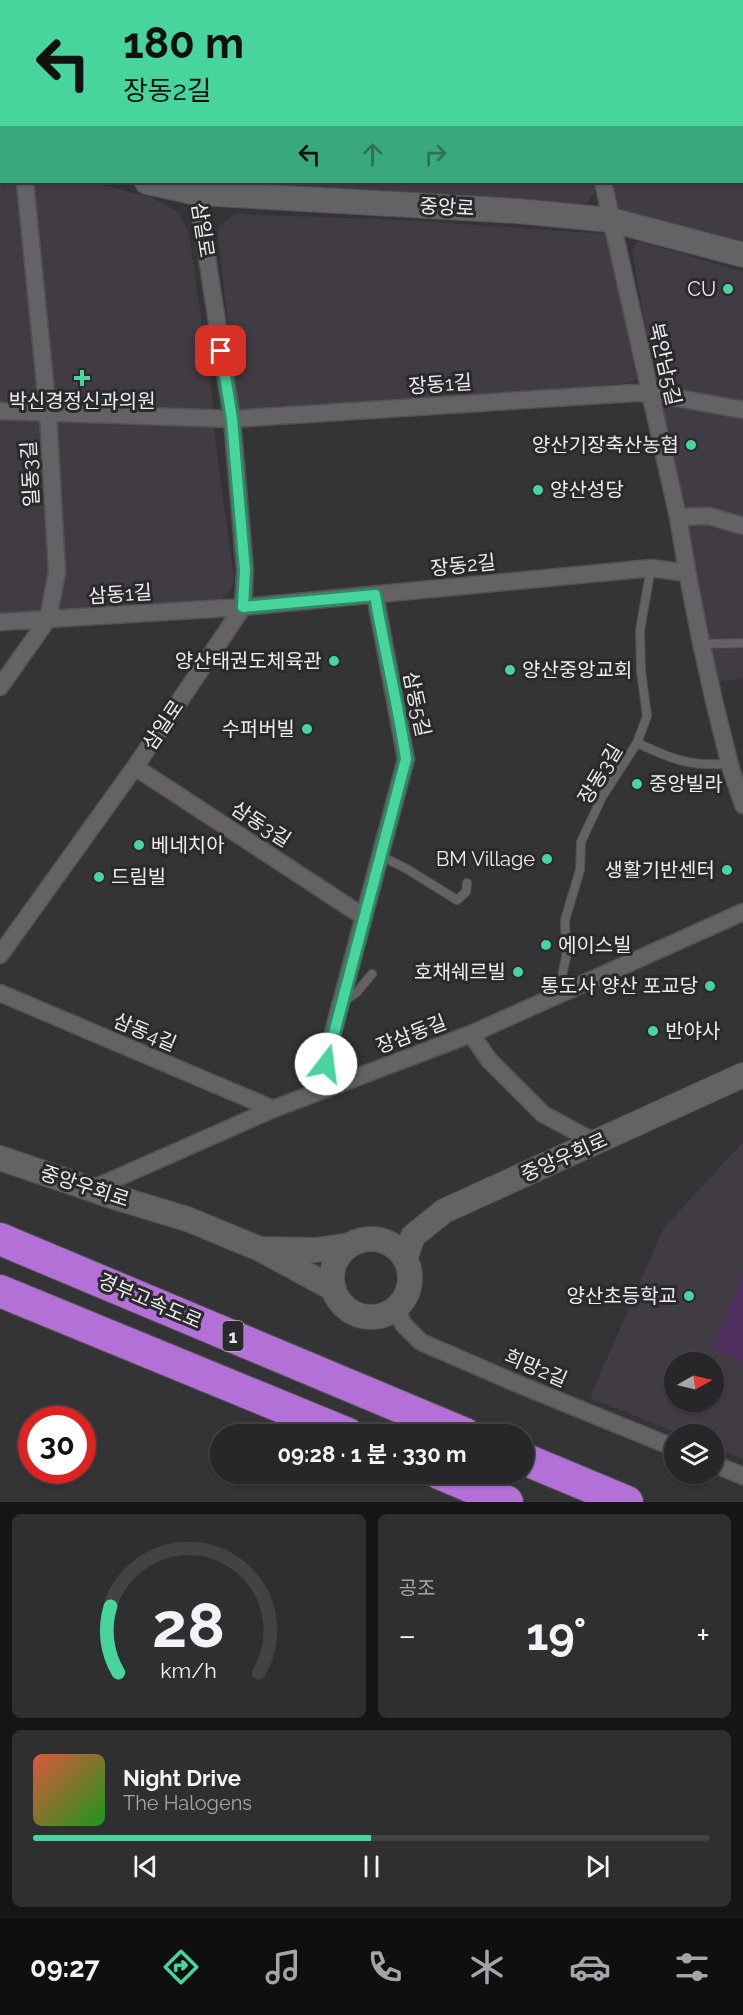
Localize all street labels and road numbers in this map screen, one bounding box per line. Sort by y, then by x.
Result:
street label: 중앙로 [419,194,475,220]
street label: 삼일로 [187,201,219,259]
street label: 북안남5길 [644,320,686,408]
street label: 장동1길 [407,370,473,398]
street label: 일동3길 [16,440,44,508]
street label: 장동2길 [429,550,497,580]
street label: 삼동1길 [87,580,153,608]
street label: 삼동5길 [398,669,436,739]
street label: 삼일로 [138,695,188,755]
street label: 장동3길 [573,740,627,808]
street label: 삼동3길 [227,796,295,852]
street label: 삼동4길 [110,1008,180,1056]
street label: 장삼동길 [372,1010,450,1058]
street label: 중앙우회로 [517,1127,611,1187]
street label: 중앙우회로 [38,1160,132,1212]
street label: 경부고속도로 [94,1268,206,1334]
road number: 1 [222,1321,244,1351]
street label: 희망2길 [501,1344,571,1392]

